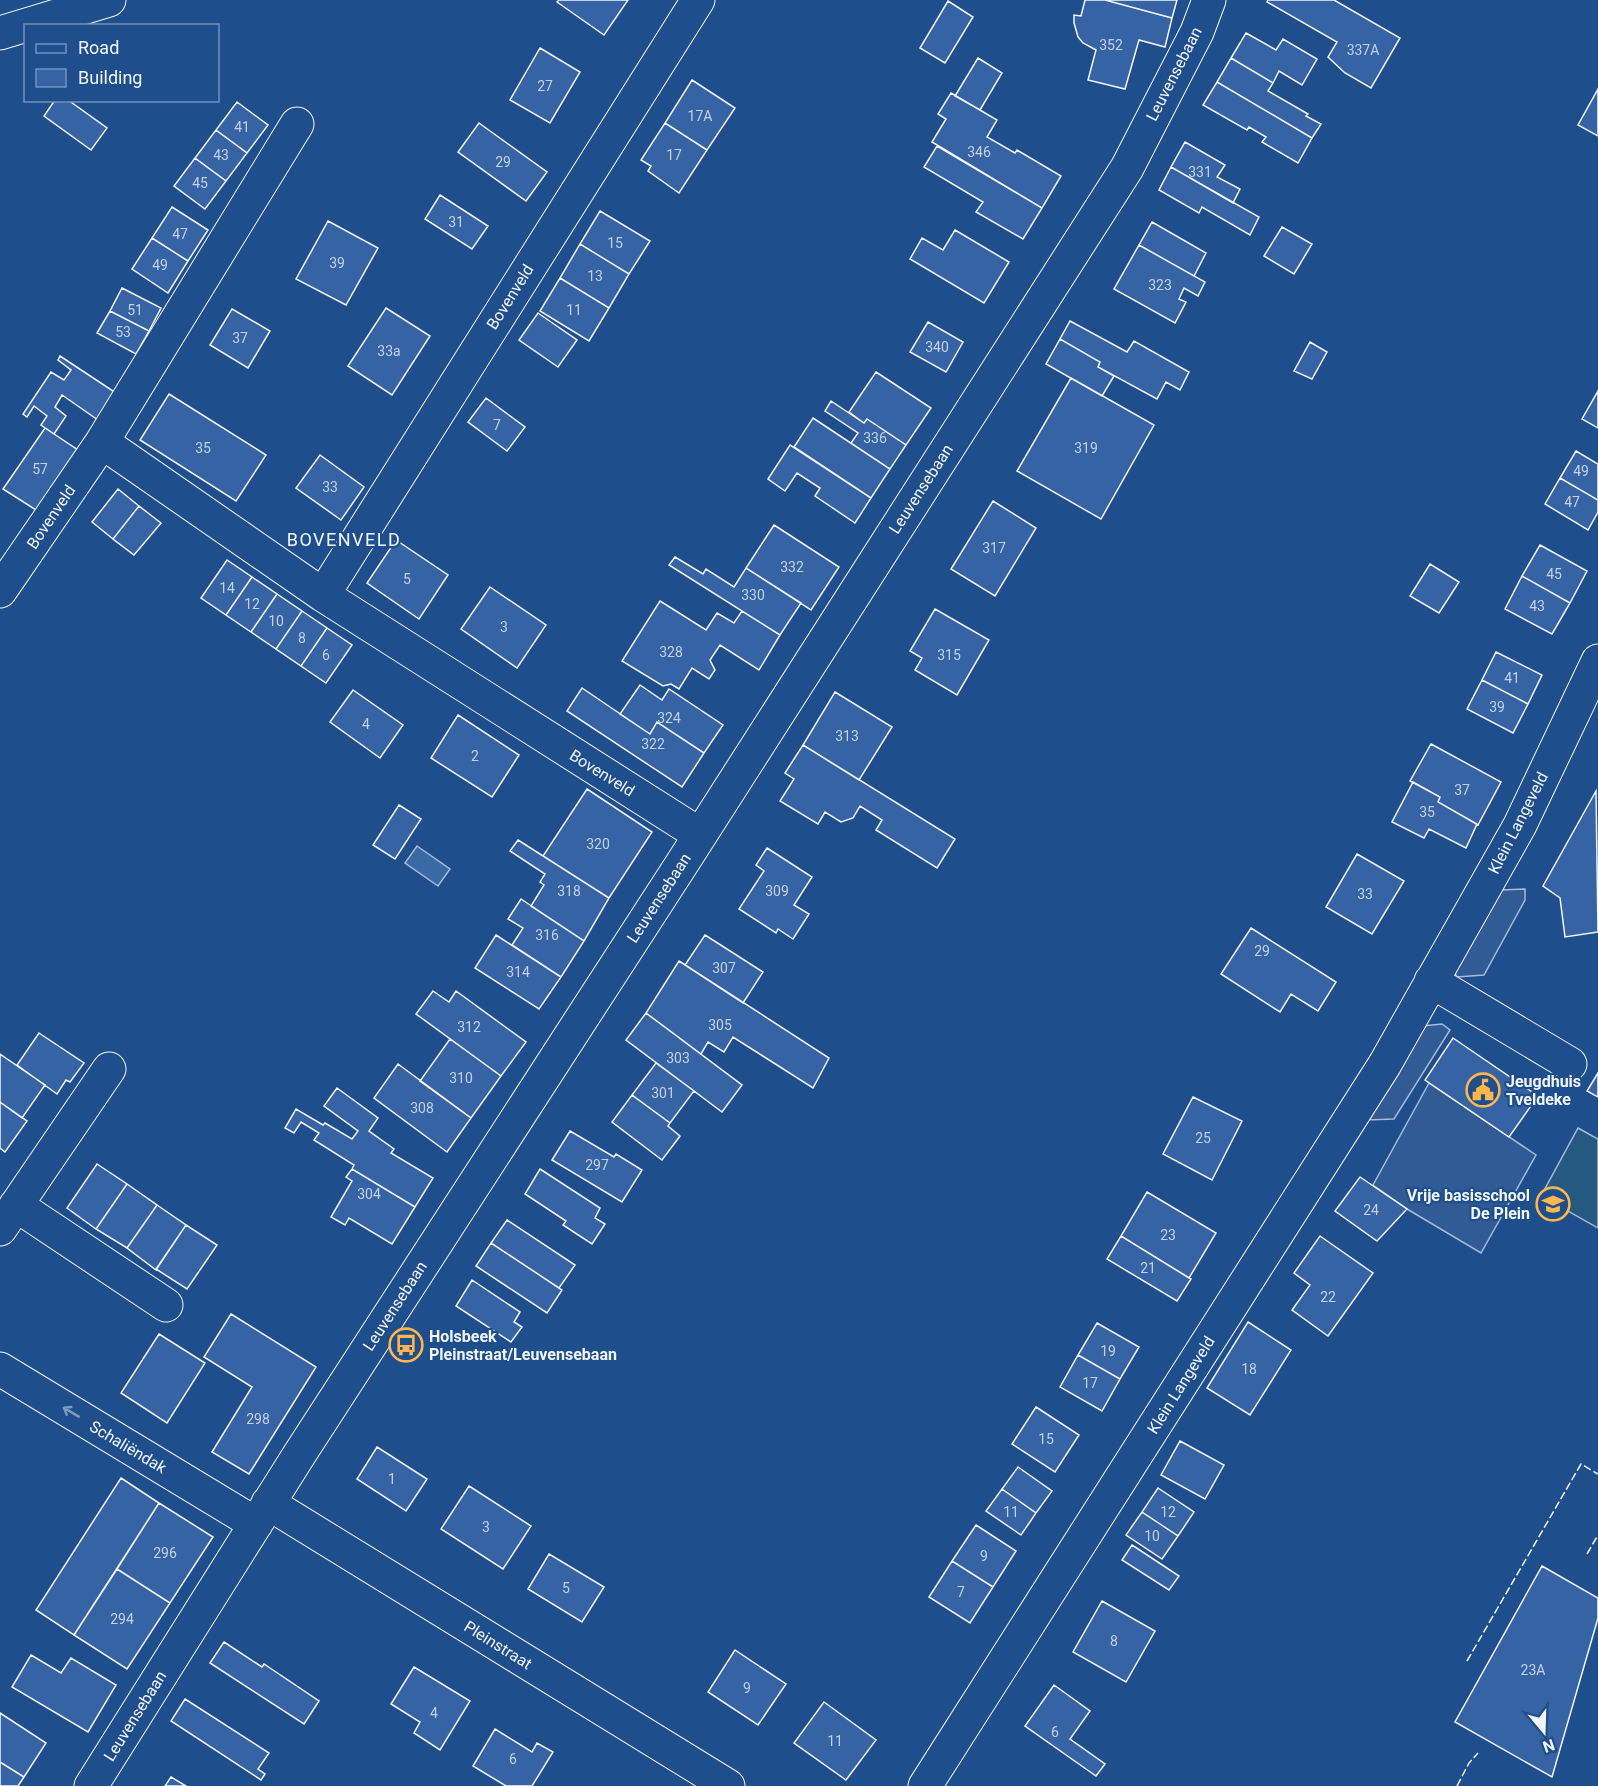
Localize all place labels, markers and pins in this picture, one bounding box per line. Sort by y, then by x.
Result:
public building icon: Jeugdhuis Tveldeke [1465,1072,1501,1108]
place label: Jeugdhuis Tveldeke [1506,1072,1581,1109]
place label: Vrije basisschool De Plein [1407,1186,1530,1223]
school or university icon: Vrije basisschool De Plein [1535,1186,1571,1222]
bus stop icon: Holsbeek Pleinstraat/Leuvensebaan [388,1327,424,1363]
place label: Holsbeek Pleinstraat/Leuvensebaan [429,1327,617,1364]

